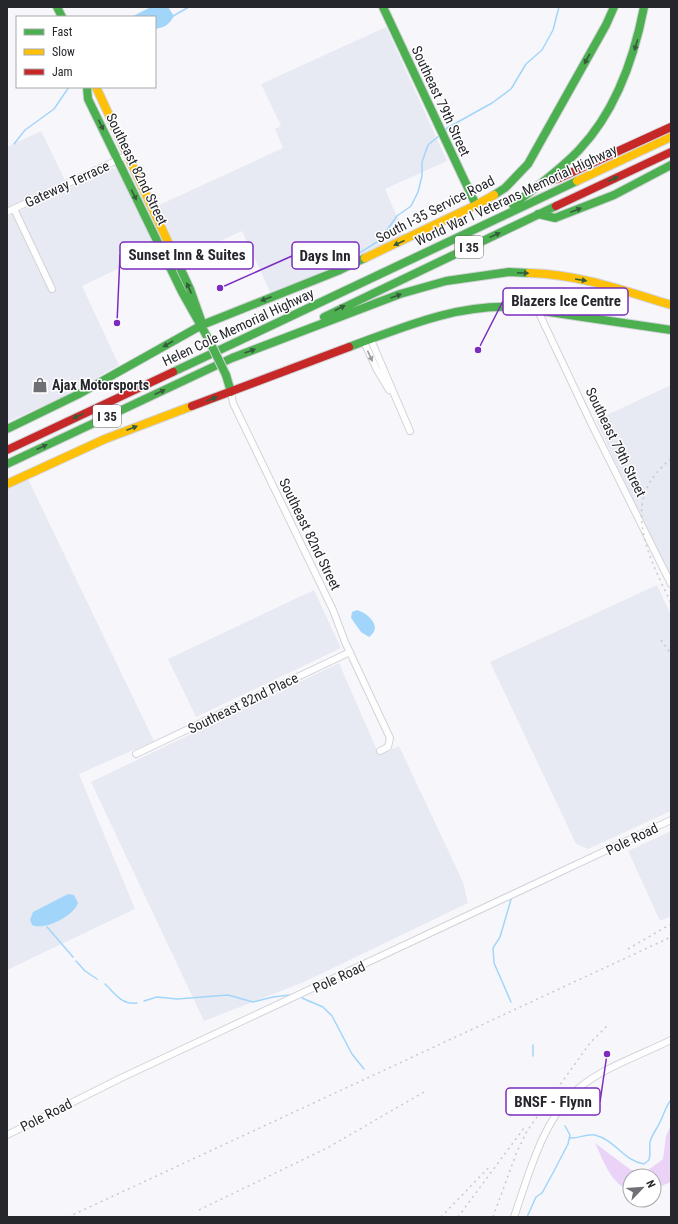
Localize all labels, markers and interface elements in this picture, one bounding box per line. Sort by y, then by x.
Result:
legend [16,16,156,88]
text: Fast [52,25,73,39]
one-way arrow [633,39,639,51]
street label: Southeast 79th Street [408,43,474,159]
text: Slow [52,45,75,59]
one-way arrow [584,53,591,65]
text: Jam [52,65,73,79]
street label: Southeast 82nd Street [103,110,171,228]
one-way arrow [98,120,104,131]
street label: World War I Veterans Memorial Highway [413,141,620,249]
street label: Gateway Terrace [22,157,112,211]
street label: South I-35 Service Road [373,172,497,246]
one-way arrow [607,176,619,182]
one-way arrow [131,190,137,201]
one-way arrow [570,206,582,212]
one-way arrow [490,232,501,238]
road number: I 35 [455,236,483,258]
one-way arrow [393,240,404,246]
callout: Sunset Inn & Suites [120,242,253,269]
callout: Days Inn [292,242,359,269]
text: Sunset Inn & Suites [128,246,246,264]
text: Days Inn [299,247,351,265]
one-way arrow [517,270,530,276]
one-way arrow [575,277,587,283]
one-way arrow [186,282,193,294]
street label: Helen Cole Memorial Highway [160,285,316,369]
callout: Blazers Ice Centre [503,288,628,315]
one-way arrow [390,292,402,298]
text: Blazers Ice Centre [511,292,621,310]
one-way arrow [259,296,271,302]
one-way arrow [334,305,346,311]
one-way arrow [162,341,174,348]
one-way arrow [244,348,256,354]
one-way arrow [367,351,373,362]
shop icon: Ajax Motorsports [31,376,49,394]
place label: Ajax Motorsports [52,377,149,393]
street label: Southeast 79th Street [583,385,649,499]
one-way arrow [154,389,166,395]
one-way arrow [206,395,218,401]
road number: I 35 [93,405,121,427]
one-way arrow [73,413,84,419]
one-way arrow [127,425,139,431]
one-way arrow [37,444,48,450]
street label: Southeast 82nd Street [276,475,344,593]
street label: Southeast 82nd Place [185,669,301,737]
street label: Pole Road [603,820,661,858]
street label: Pole Road [310,958,368,996]
callout: BNSF - Flynn [506,1088,600,1115]
text: BNSF - Flynn [514,1093,592,1111]
street label: Pole Road [18,1095,74,1135]
north arrow [622,1168,662,1208]
text: N [643,1178,658,1190]

